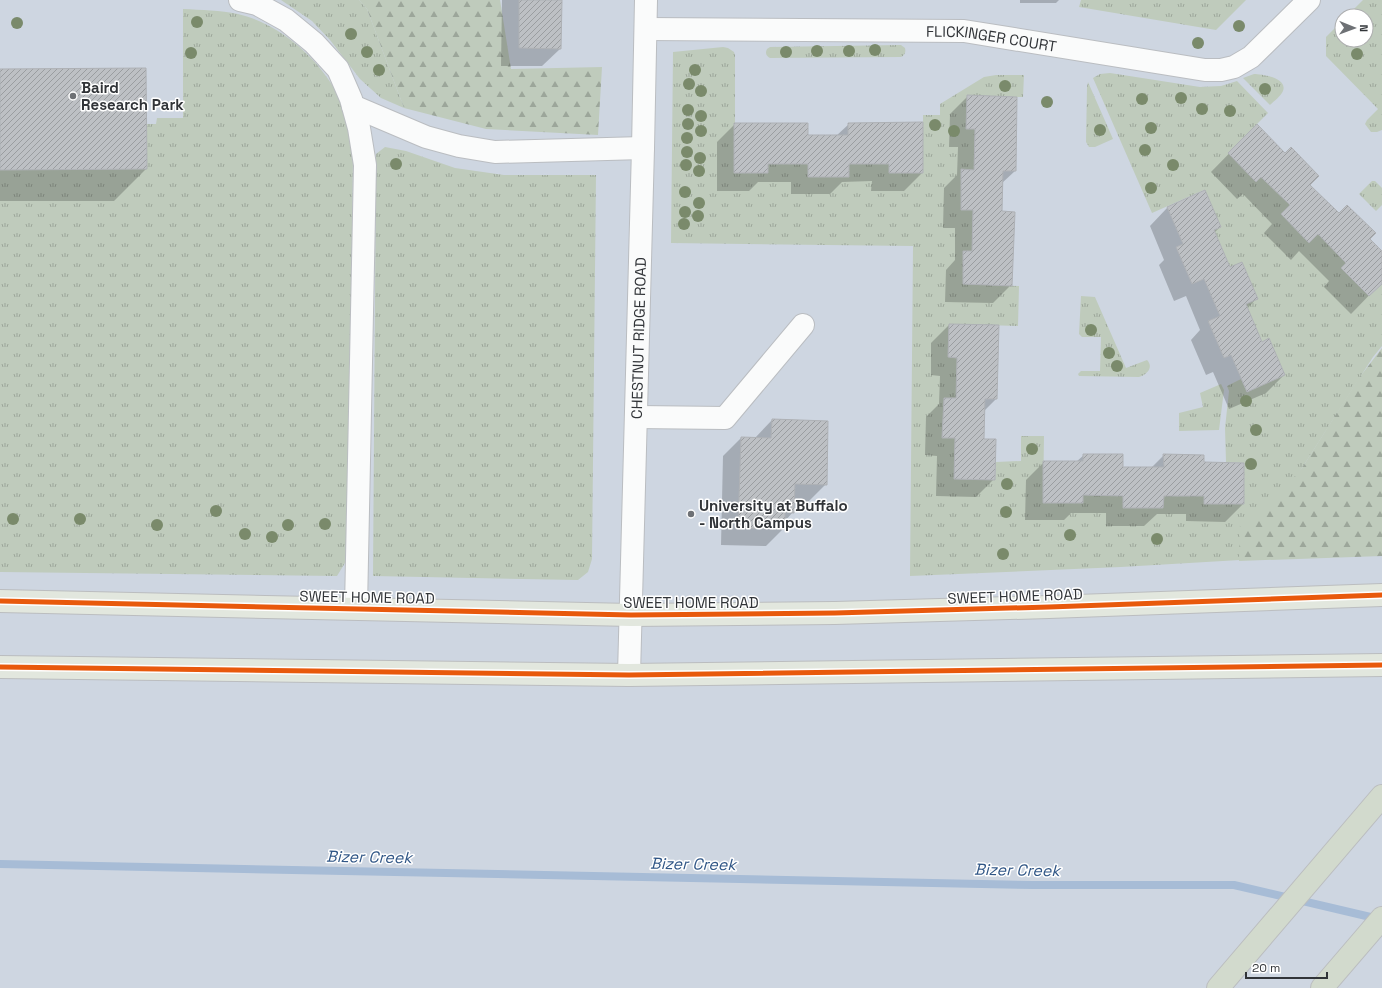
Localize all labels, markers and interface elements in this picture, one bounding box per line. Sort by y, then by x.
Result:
north arrow [1334,8,1374,48]
street label: FLICKINGER COURT [926,21,1058,55]
text: N [1357,24,1371,32]
place label: Baird Research Park [81,78,184,114]
marker: Baird Research Park [68,91,78,101]
street label: CHESTNUT RIDGE ROAD [626,257,650,419]
place label: University at Buffalo - North Campus [699,496,848,532]
marker: University at Buffalo - North Campus [686,509,696,519]
street label: SWEET HOME ROAD [947,584,1083,608]
street label: SWEET HOME ROAD [299,586,435,608]
street label: SWEET HOME ROAD [623,593,759,612]
water label: Bizer Creek [326,846,414,868]
water label: Bizer Creek [650,853,738,875]
water label: Bizer Creek [974,859,1062,881]
scale bar [1246,954,1327,980]
text: 20 m [1252,960,1280,976]

